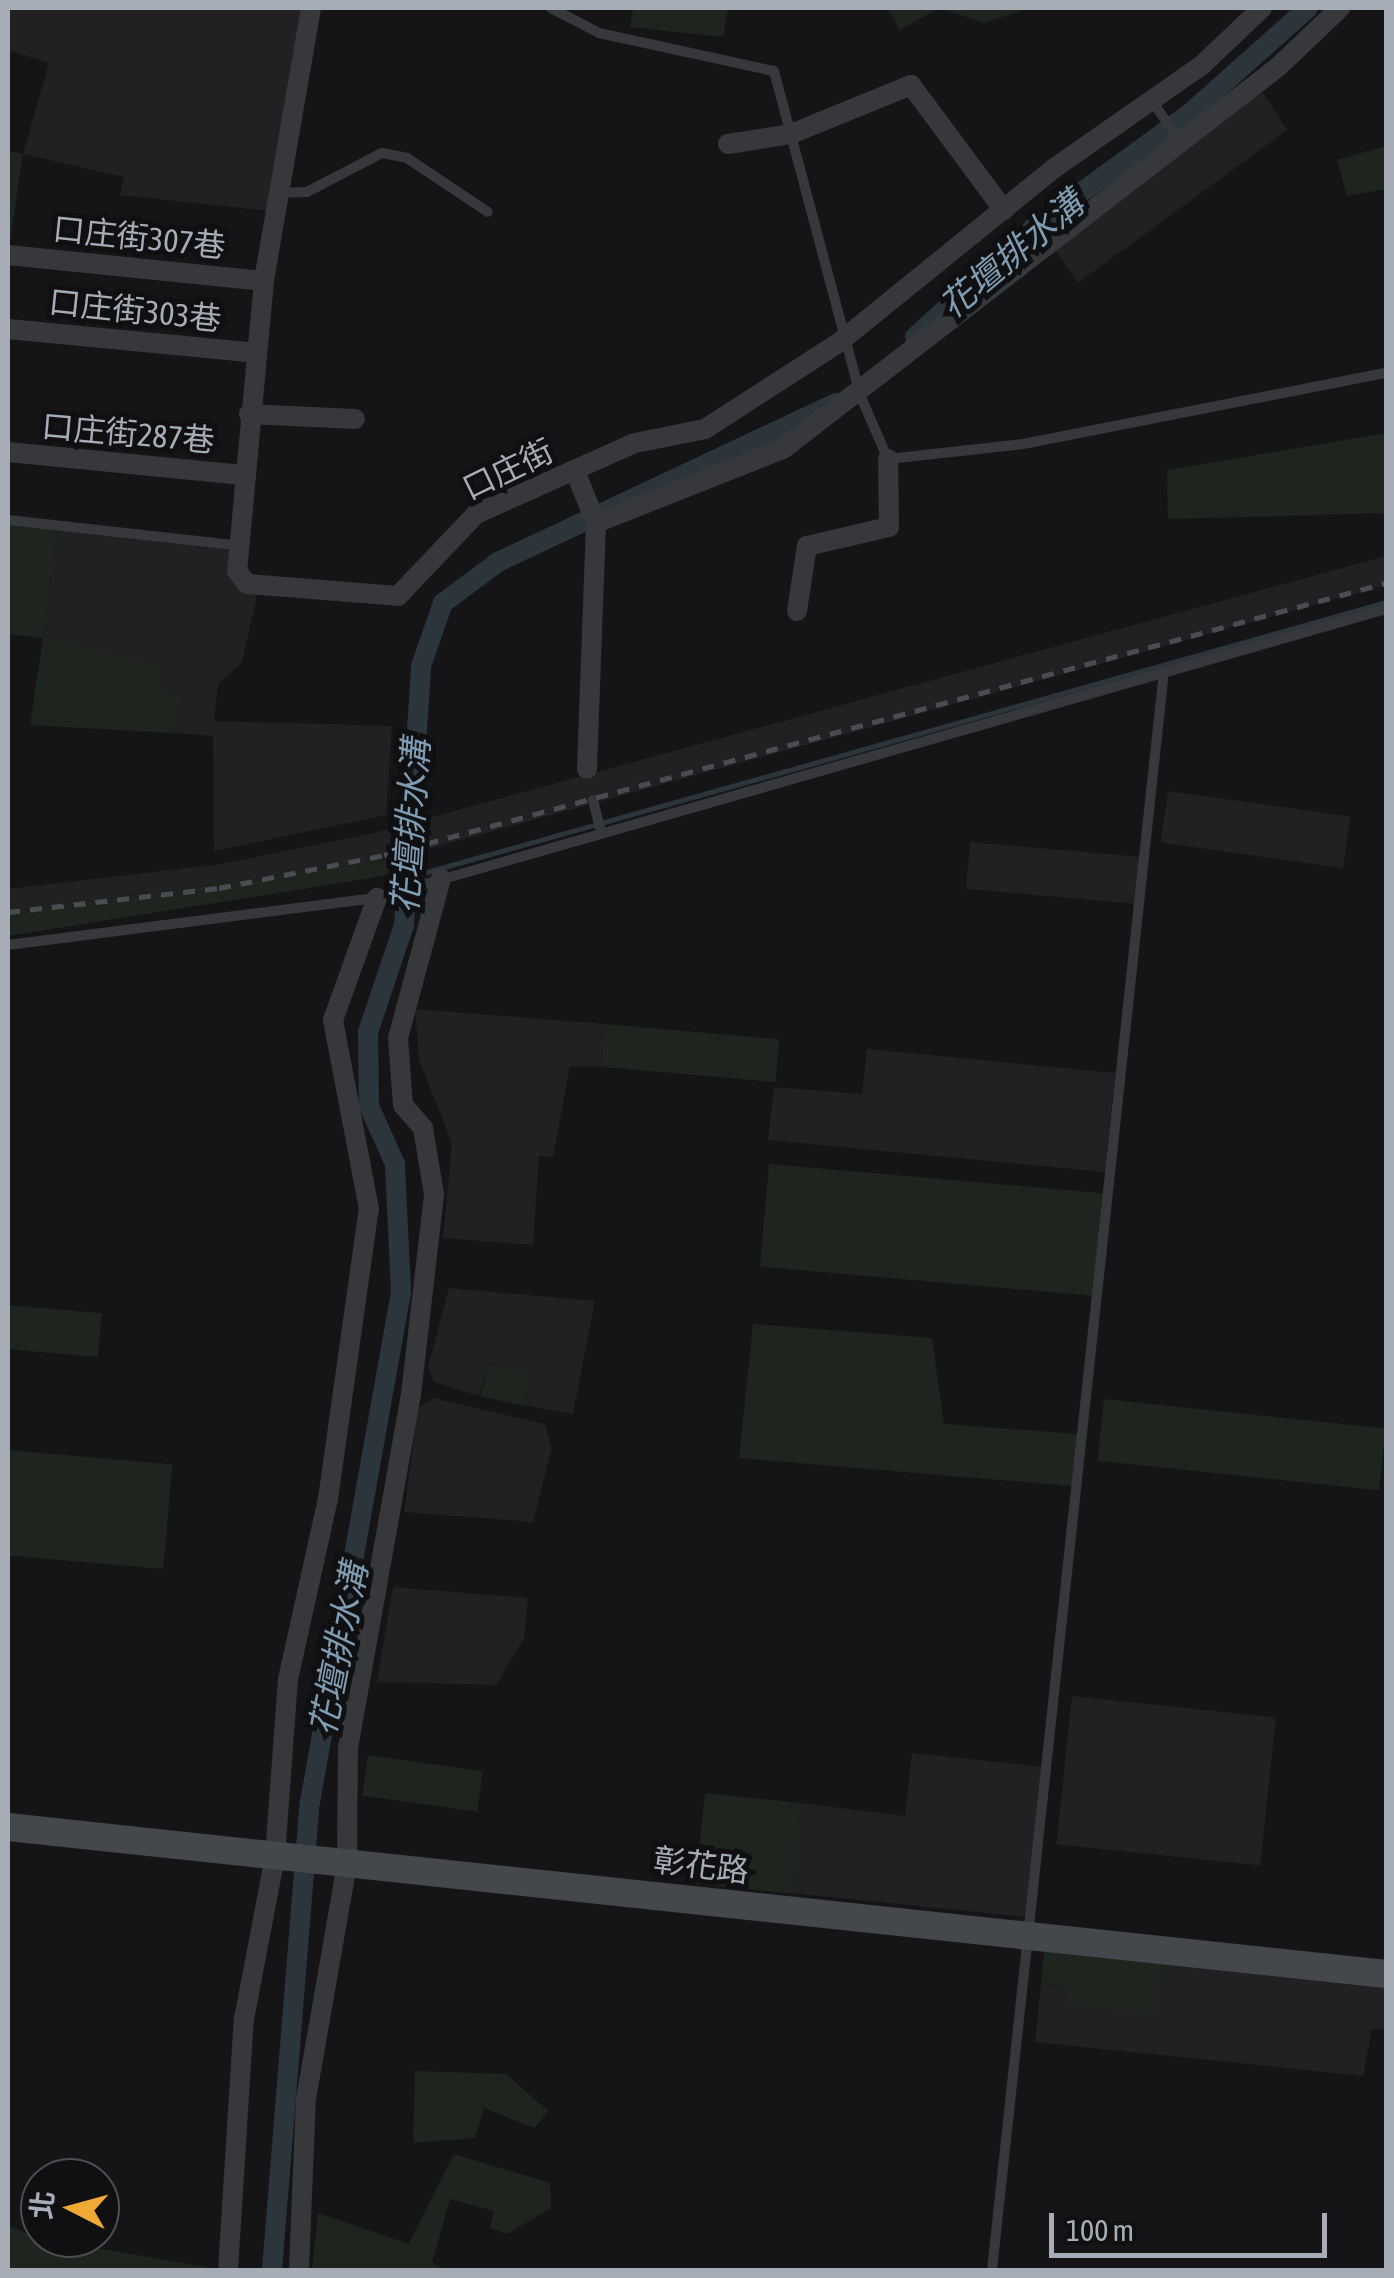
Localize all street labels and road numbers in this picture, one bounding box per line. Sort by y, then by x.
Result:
street label: 口庄街307巷 [51,210,227,266]
street label: 口庄街303巷 [47,283,223,339]
street label: 口庄街287巷 [40,407,216,461]
street label: 口庄街 [456,432,560,508]
street label: 彰花路 [651,1841,751,1891]

